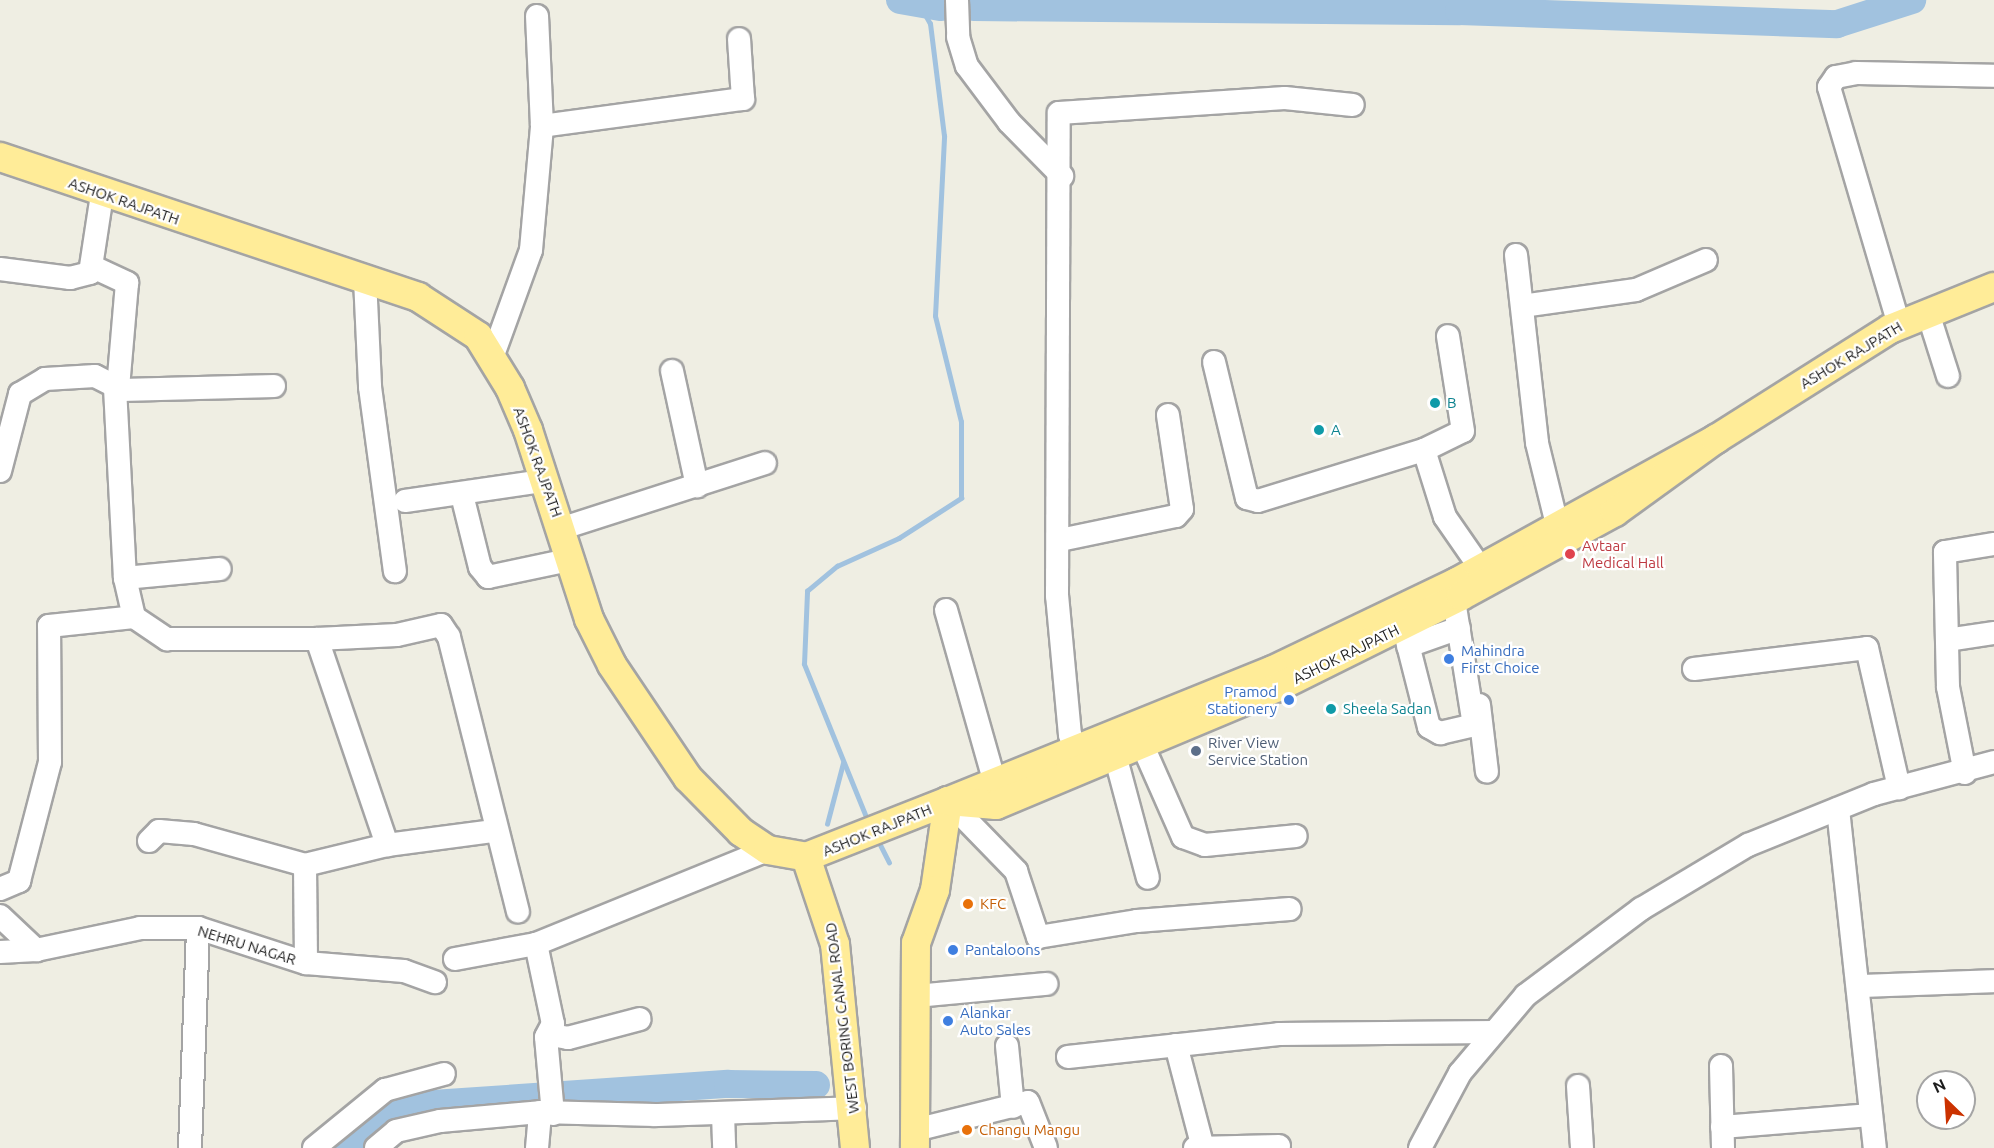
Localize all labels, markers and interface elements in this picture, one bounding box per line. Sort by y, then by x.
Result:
street label: ASHOK RAJPATH [66,174,182,228]
street label: ASHOK RAJPATH [1797,317,1905,393]
place label: B [1447,394,1457,412]
marker: B [1428,396,1442,410]
street label: ASHOK RAJPATH [510,404,566,520]
place label: A [1331,421,1341,439]
marker: A [1312,423,1326,437]
place label: Avtaar Medical Hall [1582,536,1664,571]
marker: Avtaar Medical Hall [1563,547,1577,561]
street label: ASHOK RAJPATH [1290,621,1402,687]
place label: Mahindra First Choice [1461,641,1539,676]
marker: Mahindra First Choice [1442,652,1456,666]
place label: Pramod Stationery [1207,682,1277,717]
marker: Pramod Stationery [1282,693,1296,707]
place label: Sheela Sadan [1343,700,1432,718]
marker: Sheela Sadan [1324,702,1338,716]
place label: River View Service Station [1208,733,1308,768]
marker: River View Service Station [1189,744,1203,758]
street label: ASHOK RAJPATH [820,800,934,860]
place label: KFC [980,895,1006,913]
marker: KFC [961,897,975,911]
street label: NEHRU NAGAR [196,921,298,969]
street label: WEST BORING CANAL ROAD [821,921,863,1115]
place label: Pantaloons [965,941,1040,959]
marker: Pantaloons [946,943,960,957]
place label: Alankar Auto Sales [960,1003,1031,1038]
marker: Alankar Auto Sales [941,1014,955,1028]
north arrow [1916,1070,1976,1130]
text: N [1930,1075,1948,1096]
place label: Changu Mangu [979,1121,1080,1139]
marker: Changu Mangu [960,1123,974,1137]

